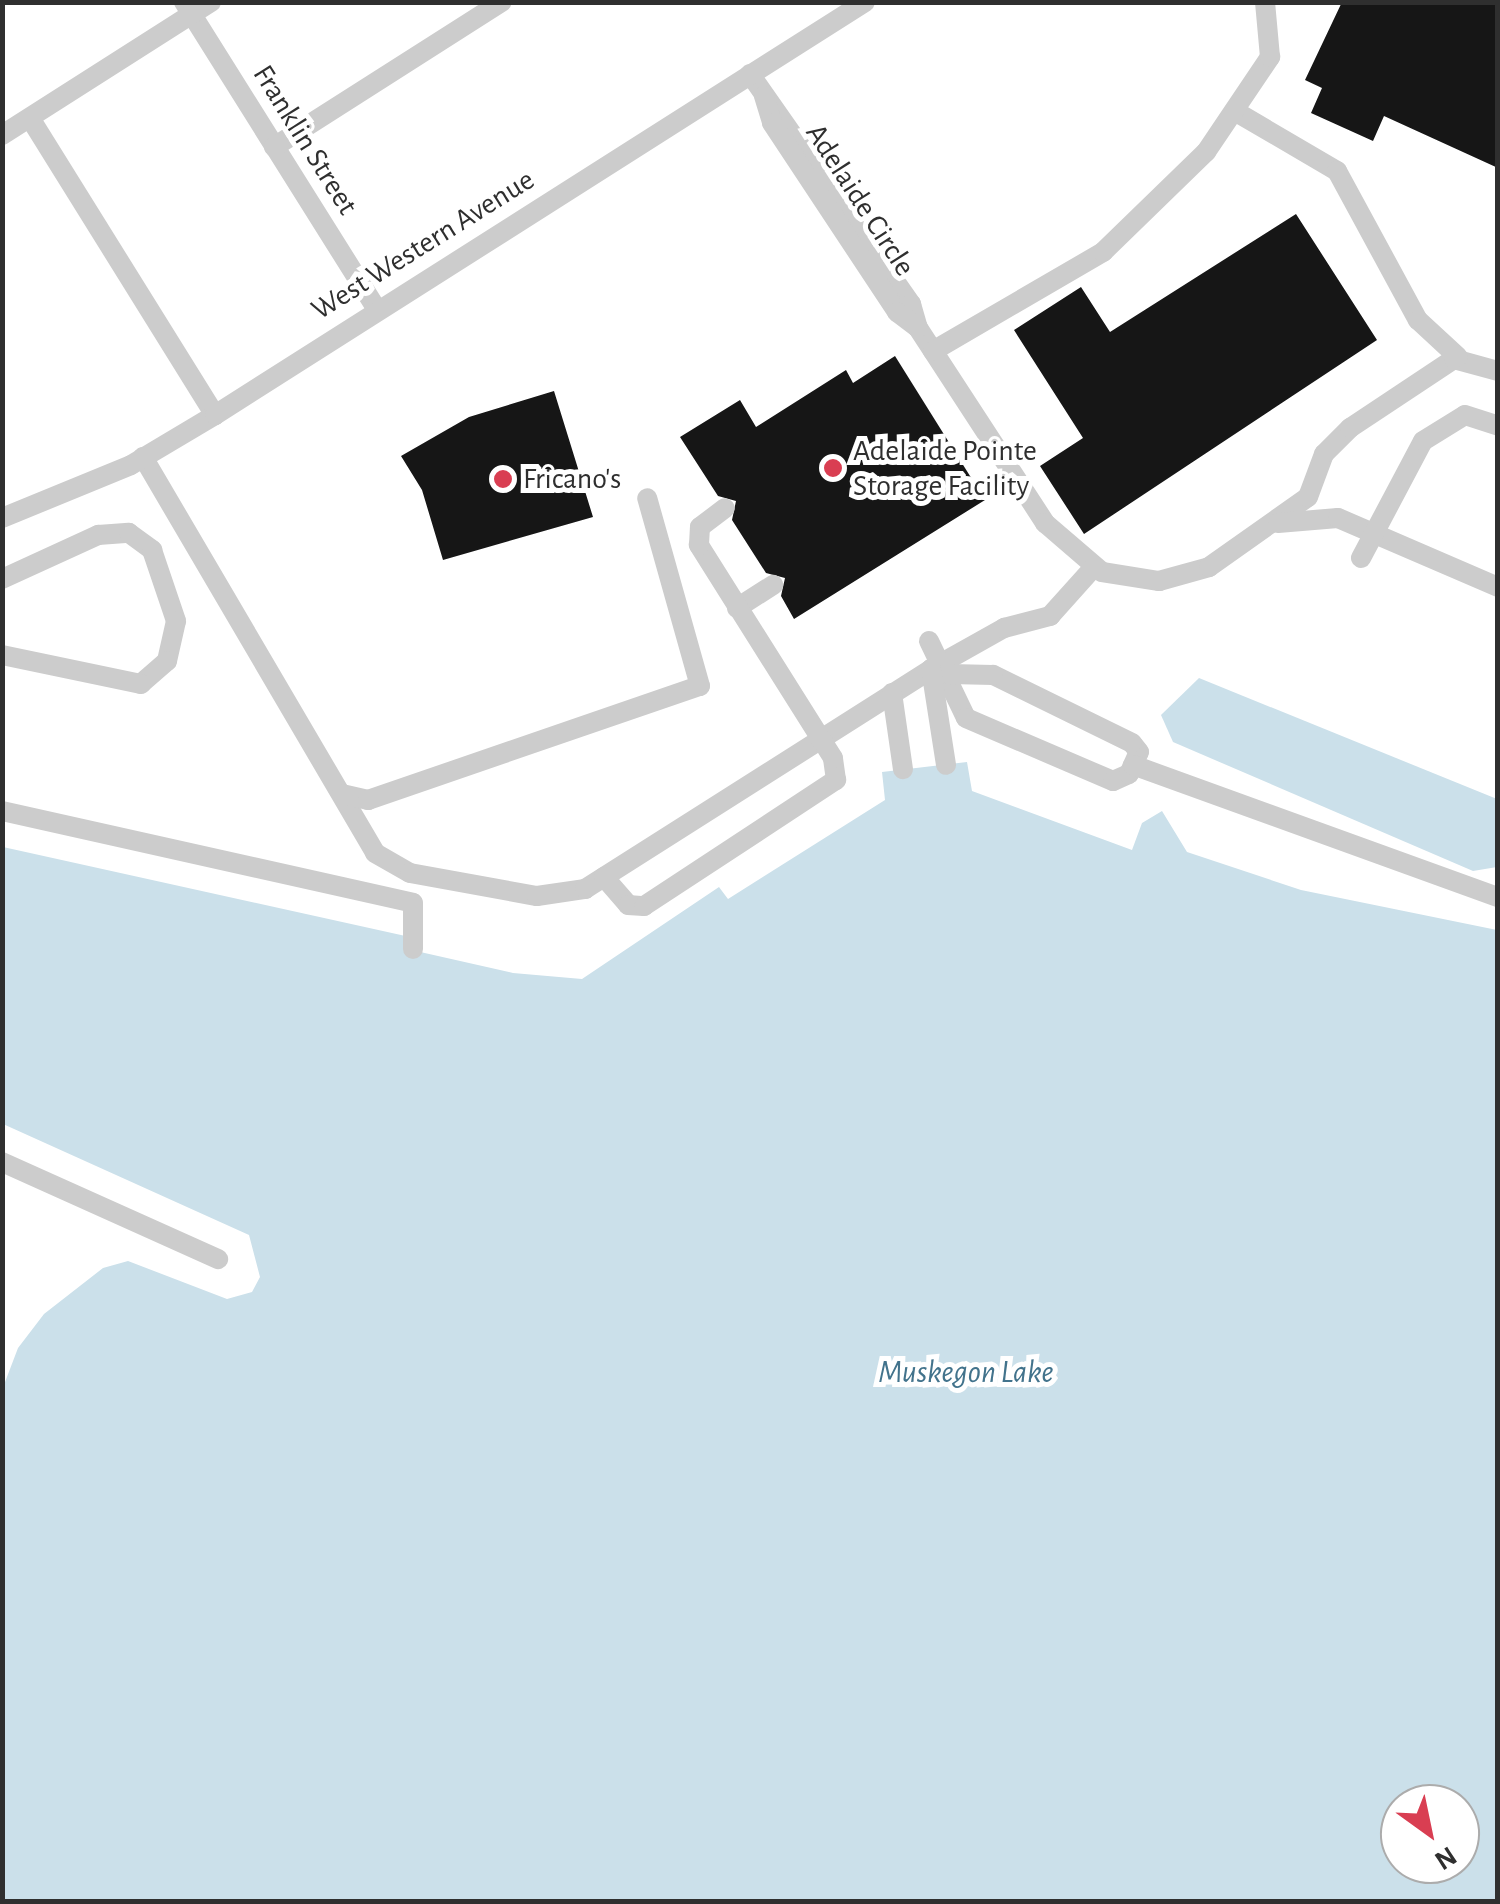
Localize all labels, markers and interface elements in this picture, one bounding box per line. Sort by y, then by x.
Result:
street label: Franklin Street [245,58,365,222]
street label: Adelaide Circle [797,117,923,283]
street label: West Western Avenue [305,162,541,328]
place label: Adelaide Pointe Storage Facility [853,433,1037,504]
marker: Adelaide Pointe Storage Facility [822,457,844,479]
place label: Fricano's [523,461,621,497]
marker: Fricano's [492,468,514,490]
water label: Muskegon Lake [878,1353,1054,1391]
north arrow [1380,1784,1480,1884]
text: N [1429,1840,1461,1875]

